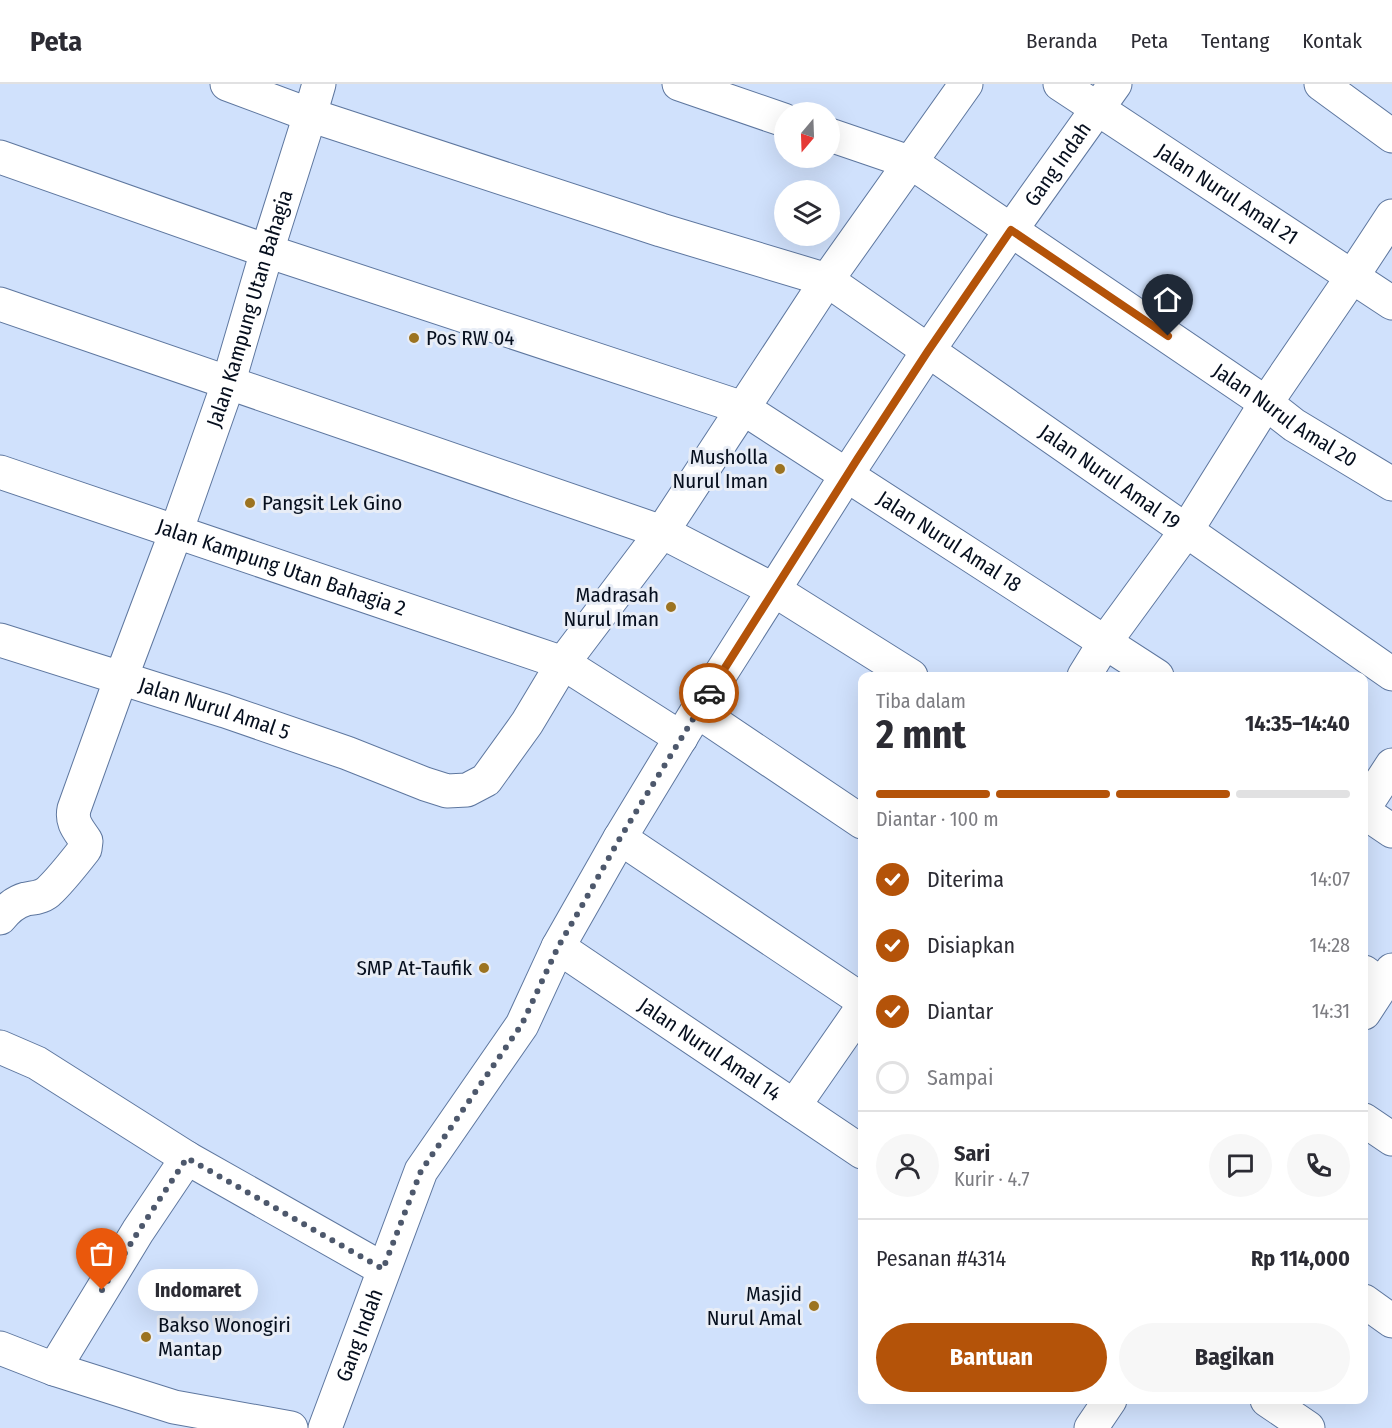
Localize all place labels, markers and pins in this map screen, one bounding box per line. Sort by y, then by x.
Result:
pin [1142,274,1193,336]
place label: Pos RW 04 [426,325,515,351]
marker: Pos RW 04 [407,331,421,345]
place label: Musholla Nurul Iman [672,444,768,494]
marker: Musholla Nurul Iman [773,462,787,476]
place label: Pangsit Lek Gino [262,490,402,516]
marker: Pangsit Lek Gino [243,496,257,510]
place label: Madrasah Nurul Iman [563,582,659,632]
marker: Madrasah Nurul Iman [664,600,678,614]
place label: SMP At-Taufik [356,955,472,981]
marker: SMP At-Taufik [477,961,491,975]
pin [76,1228,127,1290]
callout: Indomaret [138,1269,258,1311]
place label: Masjid Nurul Amal [707,1281,802,1331]
marker: Masjid Nurul Amal [807,1299,821,1313]
place label: Bakso Wonogiri Mantap [158,1312,291,1362]
marker: Bakso Wonogiri Mantap [139,1330,153,1344]

